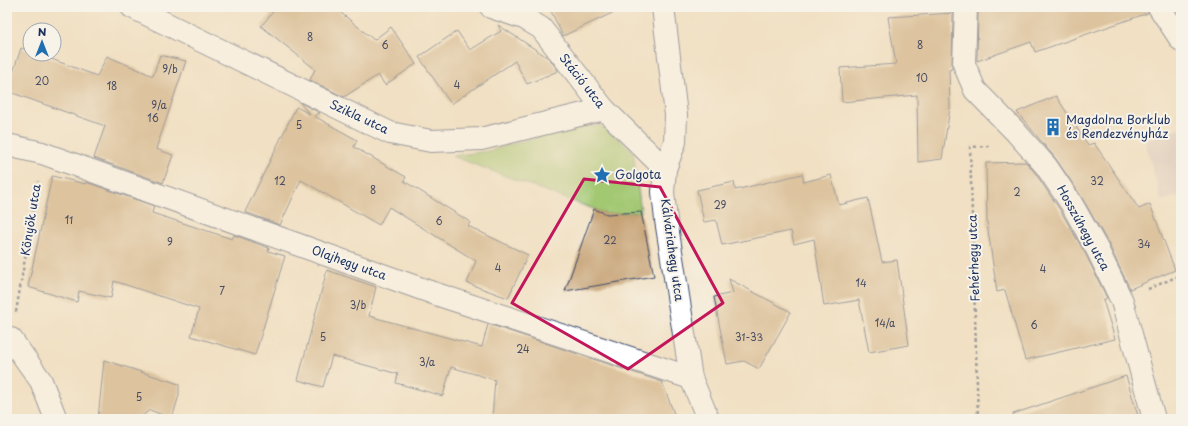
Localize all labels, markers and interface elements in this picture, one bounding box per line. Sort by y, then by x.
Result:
north arrow [22,22,62,62]
text: N [38,23,47,40]
house number: 8 [307,29,313,44]
house number: 6 [381,37,389,52]
house number: 8 [917,37,923,52]
street label: Stáció utca [556,49,610,112]
house number: 9/b [162,61,178,76]
house number: 10 [916,70,928,85]
house number: 20 [35,73,49,88]
house number: 4 [454,77,461,92]
house number: 18 [107,78,117,93]
street label: Szikla utca [327,94,393,138]
house number: 9/a [151,97,167,112]
house number: 16 [147,110,159,125]
place label: Magdolna Borklub és Rendezvényház [1066,110,1170,142]
house number: 5 [296,117,302,132]
building icon: Magdolna Borklub és Rendezvényház [1043,117,1063,137]
place icon: Golgota [592,165,612,185]
place label: Golgota [615,165,662,183]
house number: 12 [274,173,286,188]
house number: 32 [1090,173,1104,188]
street label: Hosszúhegy utca [1053,181,1115,274]
street label: Könyök utca [15,182,45,257]
house number: 8 [370,182,376,197]
house number: 2 [1013,184,1021,199]
street label: Kálváriahegy utca [657,197,689,303]
house number: 29 [714,197,727,212]
house number: 11 [65,212,73,227]
house number: 6 [435,213,443,228]
street label: Fehérhegy utca [962,214,984,302]
house number: 22 [603,232,617,247]
house number: 9 [167,234,173,249]
house number: 34 [1137,236,1151,251]
street label: Olajhegy utca [309,240,390,284]
house number: 4 [495,260,502,275]
house number: 4 [1040,261,1047,276]
house number: 14 [855,275,867,290]
house number: 7 [219,283,225,298]
house number: 3/b [350,297,366,312]
house number: 14/a [875,315,896,330]
house number: 6 [1030,317,1038,332]
house number: 5 [320,329,326,344]
house number: 31-33 [735,329,763,344]
house number: 24 [516,341,530,356]
house number: 3/a [419,354,436,369]
house number: 5 [136,389,142,404]

